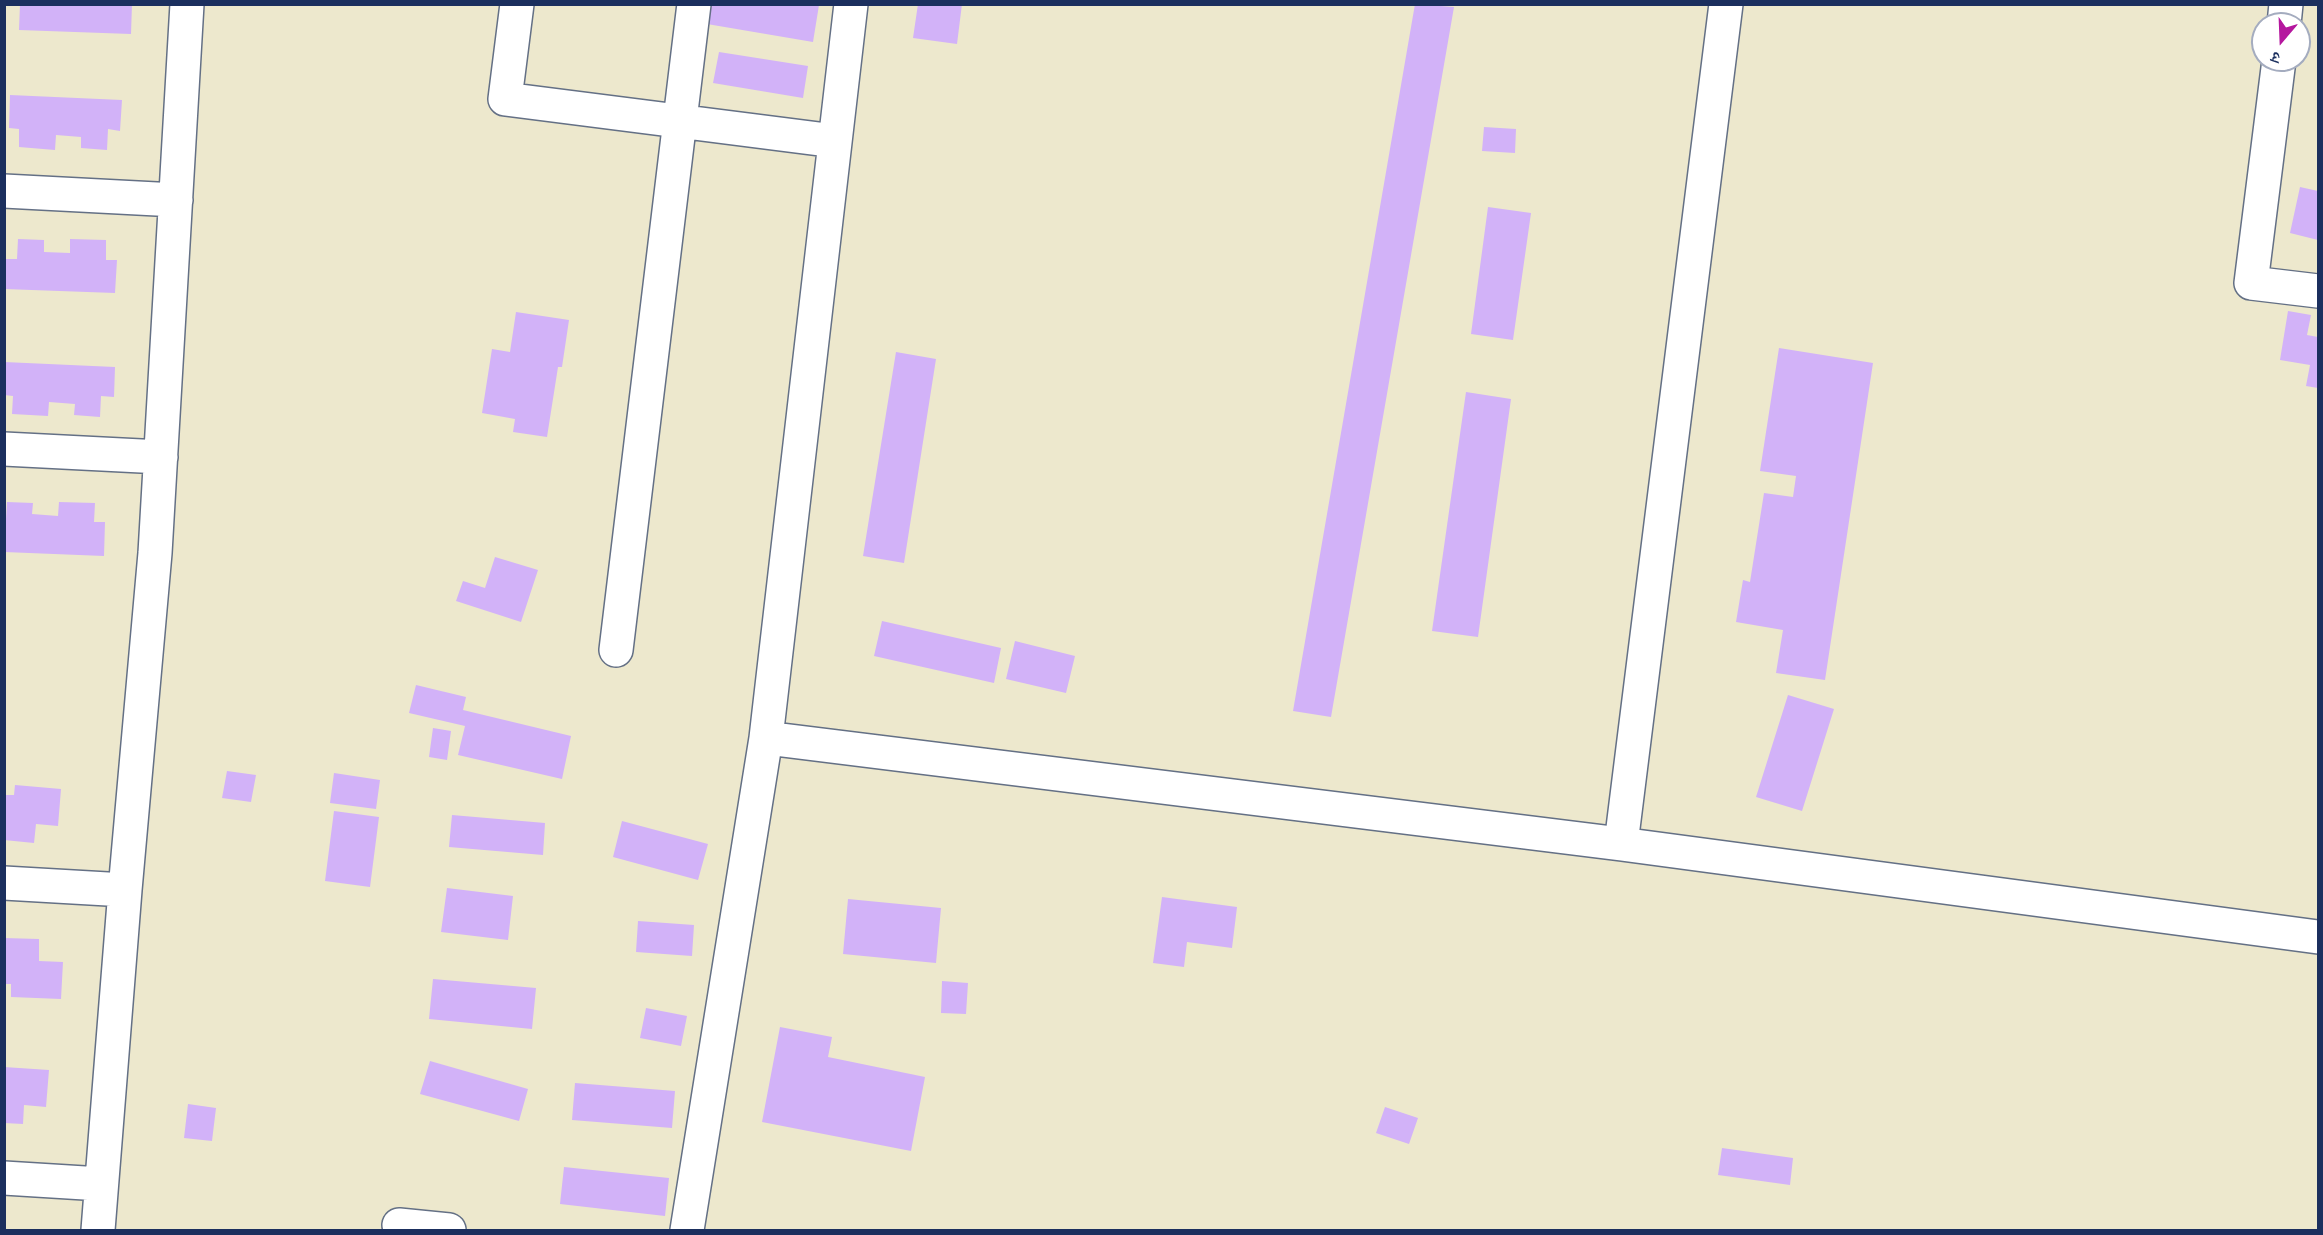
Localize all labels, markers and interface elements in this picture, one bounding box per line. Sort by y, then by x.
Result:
north arrow [2251,12,2311,72]
text: उ [2269,46,2283,68]

